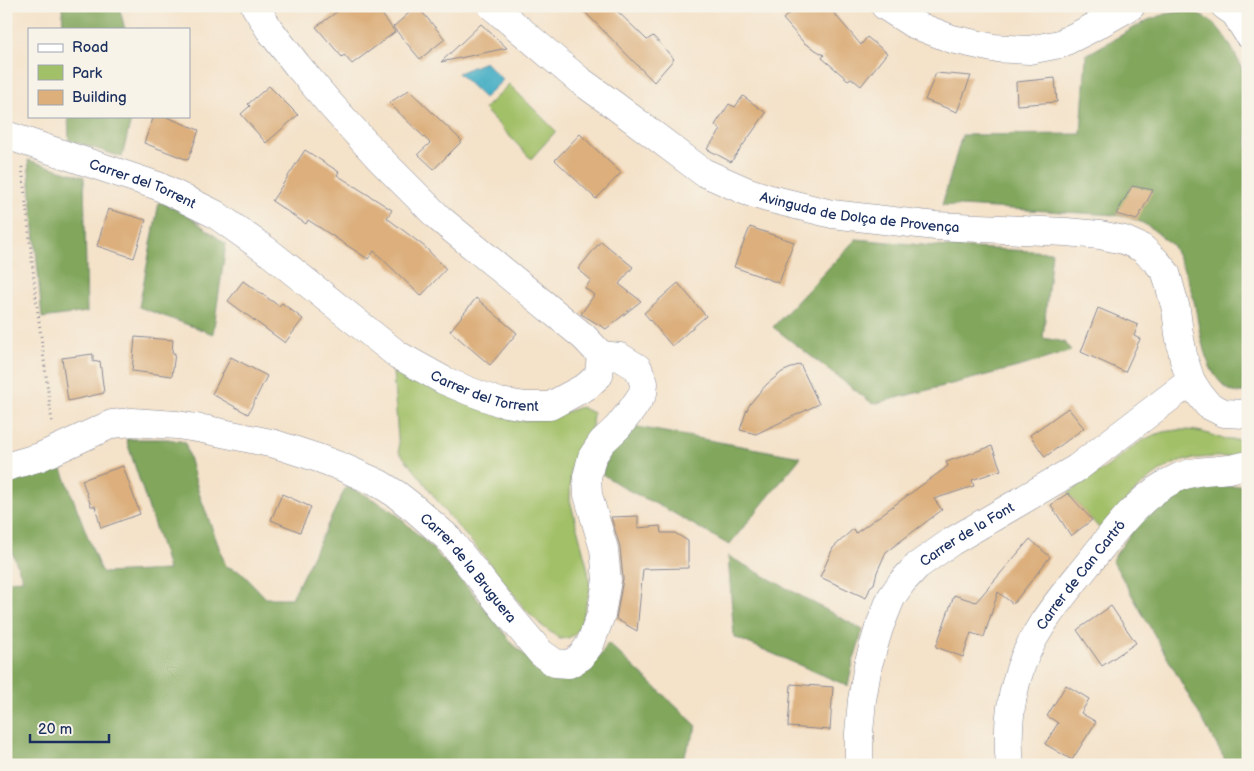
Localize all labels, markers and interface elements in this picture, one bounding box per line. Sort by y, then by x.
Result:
legend [28,28,190,118]
text: Road [72,38,108,57]
text: Park [72,64,103,83]
text: Building [72,88,127,107]
street label: Carrer del Torrent [87,156,199,213]
street label: Avinguda de Dolça de Provença [758,188,960,236]
street label: Carrer del Torrent [427,367,539,415]
street label: Carrer de la Font [917,499,1018,570]
street label: Carrer de la Bruguera [417,510,520,626]
street label: Carrer de Can Cartró [1033,516,1129,633]
scale bar [30,711,109,743]
text: 20 m [38,720,72,739]

